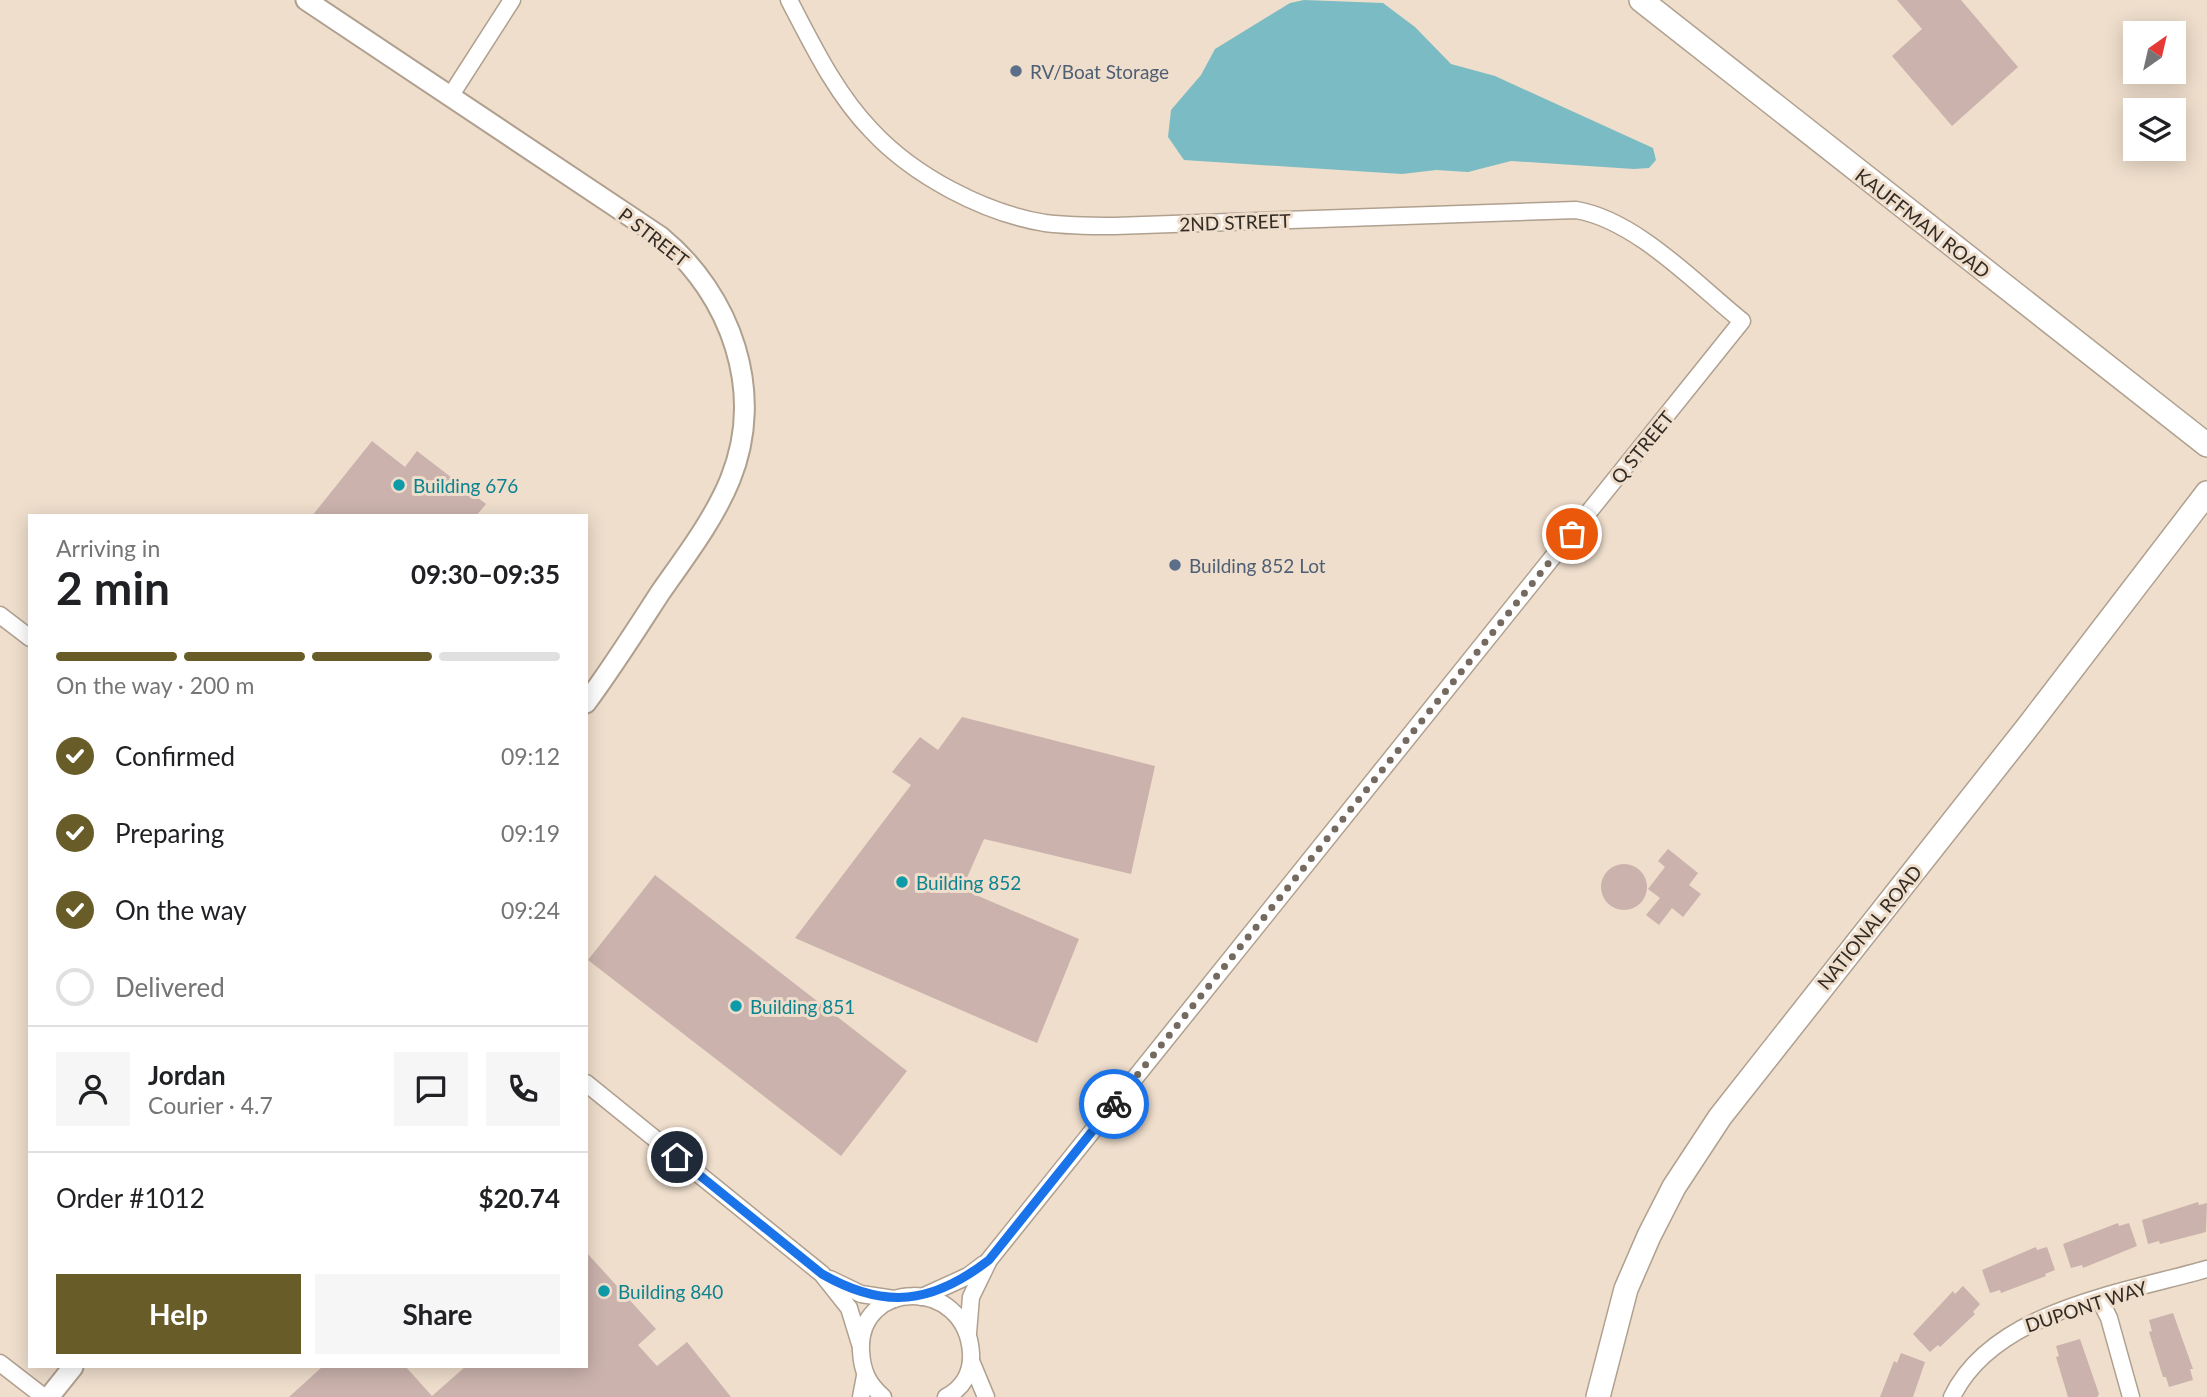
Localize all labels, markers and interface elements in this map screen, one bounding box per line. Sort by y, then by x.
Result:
north arrow [2123,21,2186,84]
map controls [2123,21,2186,161]
place label: RV/Boat Storage [1030,60,1169,83]
marker: RV/Boat Storage [1008,63,1024,79]
button: layers [2123,98,2186,161]
street label: KAUFFMAN ROAD [1851,163,1995,283]
street label: P STREET [614,203,694,271]
street label: 2ND STREET [1179,209,1291,235]
street label: Q STREET [1606,406,1678,488]
place label: Building 676 [413,474,518,497]
marker: Building 676 [391,477,407,493]
pin [1542,504,1602,564]
icon: bag [1553,515,1591,553]
text: Arriving in [56,534,160,562]
place label: Building 852 Lot [1189,554,1326,577]
marker: Building 852 Lot [1167,557,1183,573]
text: 09:30–09:35 [411,558,560,590]
text: 2 min [56,560,170,615]
text: On the way · 200 m [56,671,255,699]
icon: check [56,737,94,775]
text: Confirmed [115,740,235,772]
text: 09:12 [501,742,560,770]
icon: check [56,814,94,852]
text: Preparing [115,817,224,849]
text: 09:19 [501,819,560,847]
street label: NATIONAL ROAD [1812,860,1926,994]
place label: Building 852 [916,871,1021,894]
marker: Building 852 [894,874,910,890]
icon: check [56,891,94,929]
text: On the way [115,894,247,926]
text: 09:24 [501,896,560,924]
text: Delivered [115,971,225,1003]
place label: Building 851 [750,995,855,1018]
marker: Building 851 [728,998,744,1014]
button: person [56,1052,130,1126]
button: chat [394,1052,468,1126]
button: phone [486,1052,560,1126]
text: Jordan [148,1059,226,1091]
courier [1079,1069,1149,1139]
icon: bike [1095,1085,1133,1123]
text: Courier · 4.7 [148,1091,273,1119]
pin [647,1127,707,1187]
icon: home [658,1138,696,1176]
text: Order #1012 [56,1182,205,1214]
text: $20.74 [478,1182,560,1214]
button: Help [56,1274,301,1354]
button: Share [315,1274,560,1354]
street label: DUPONT WAY [2022,1275,2150,1337]
place label: Building 840 [618,1280,723,1303]
marker: Building 840 [596,1283,612,1299]

